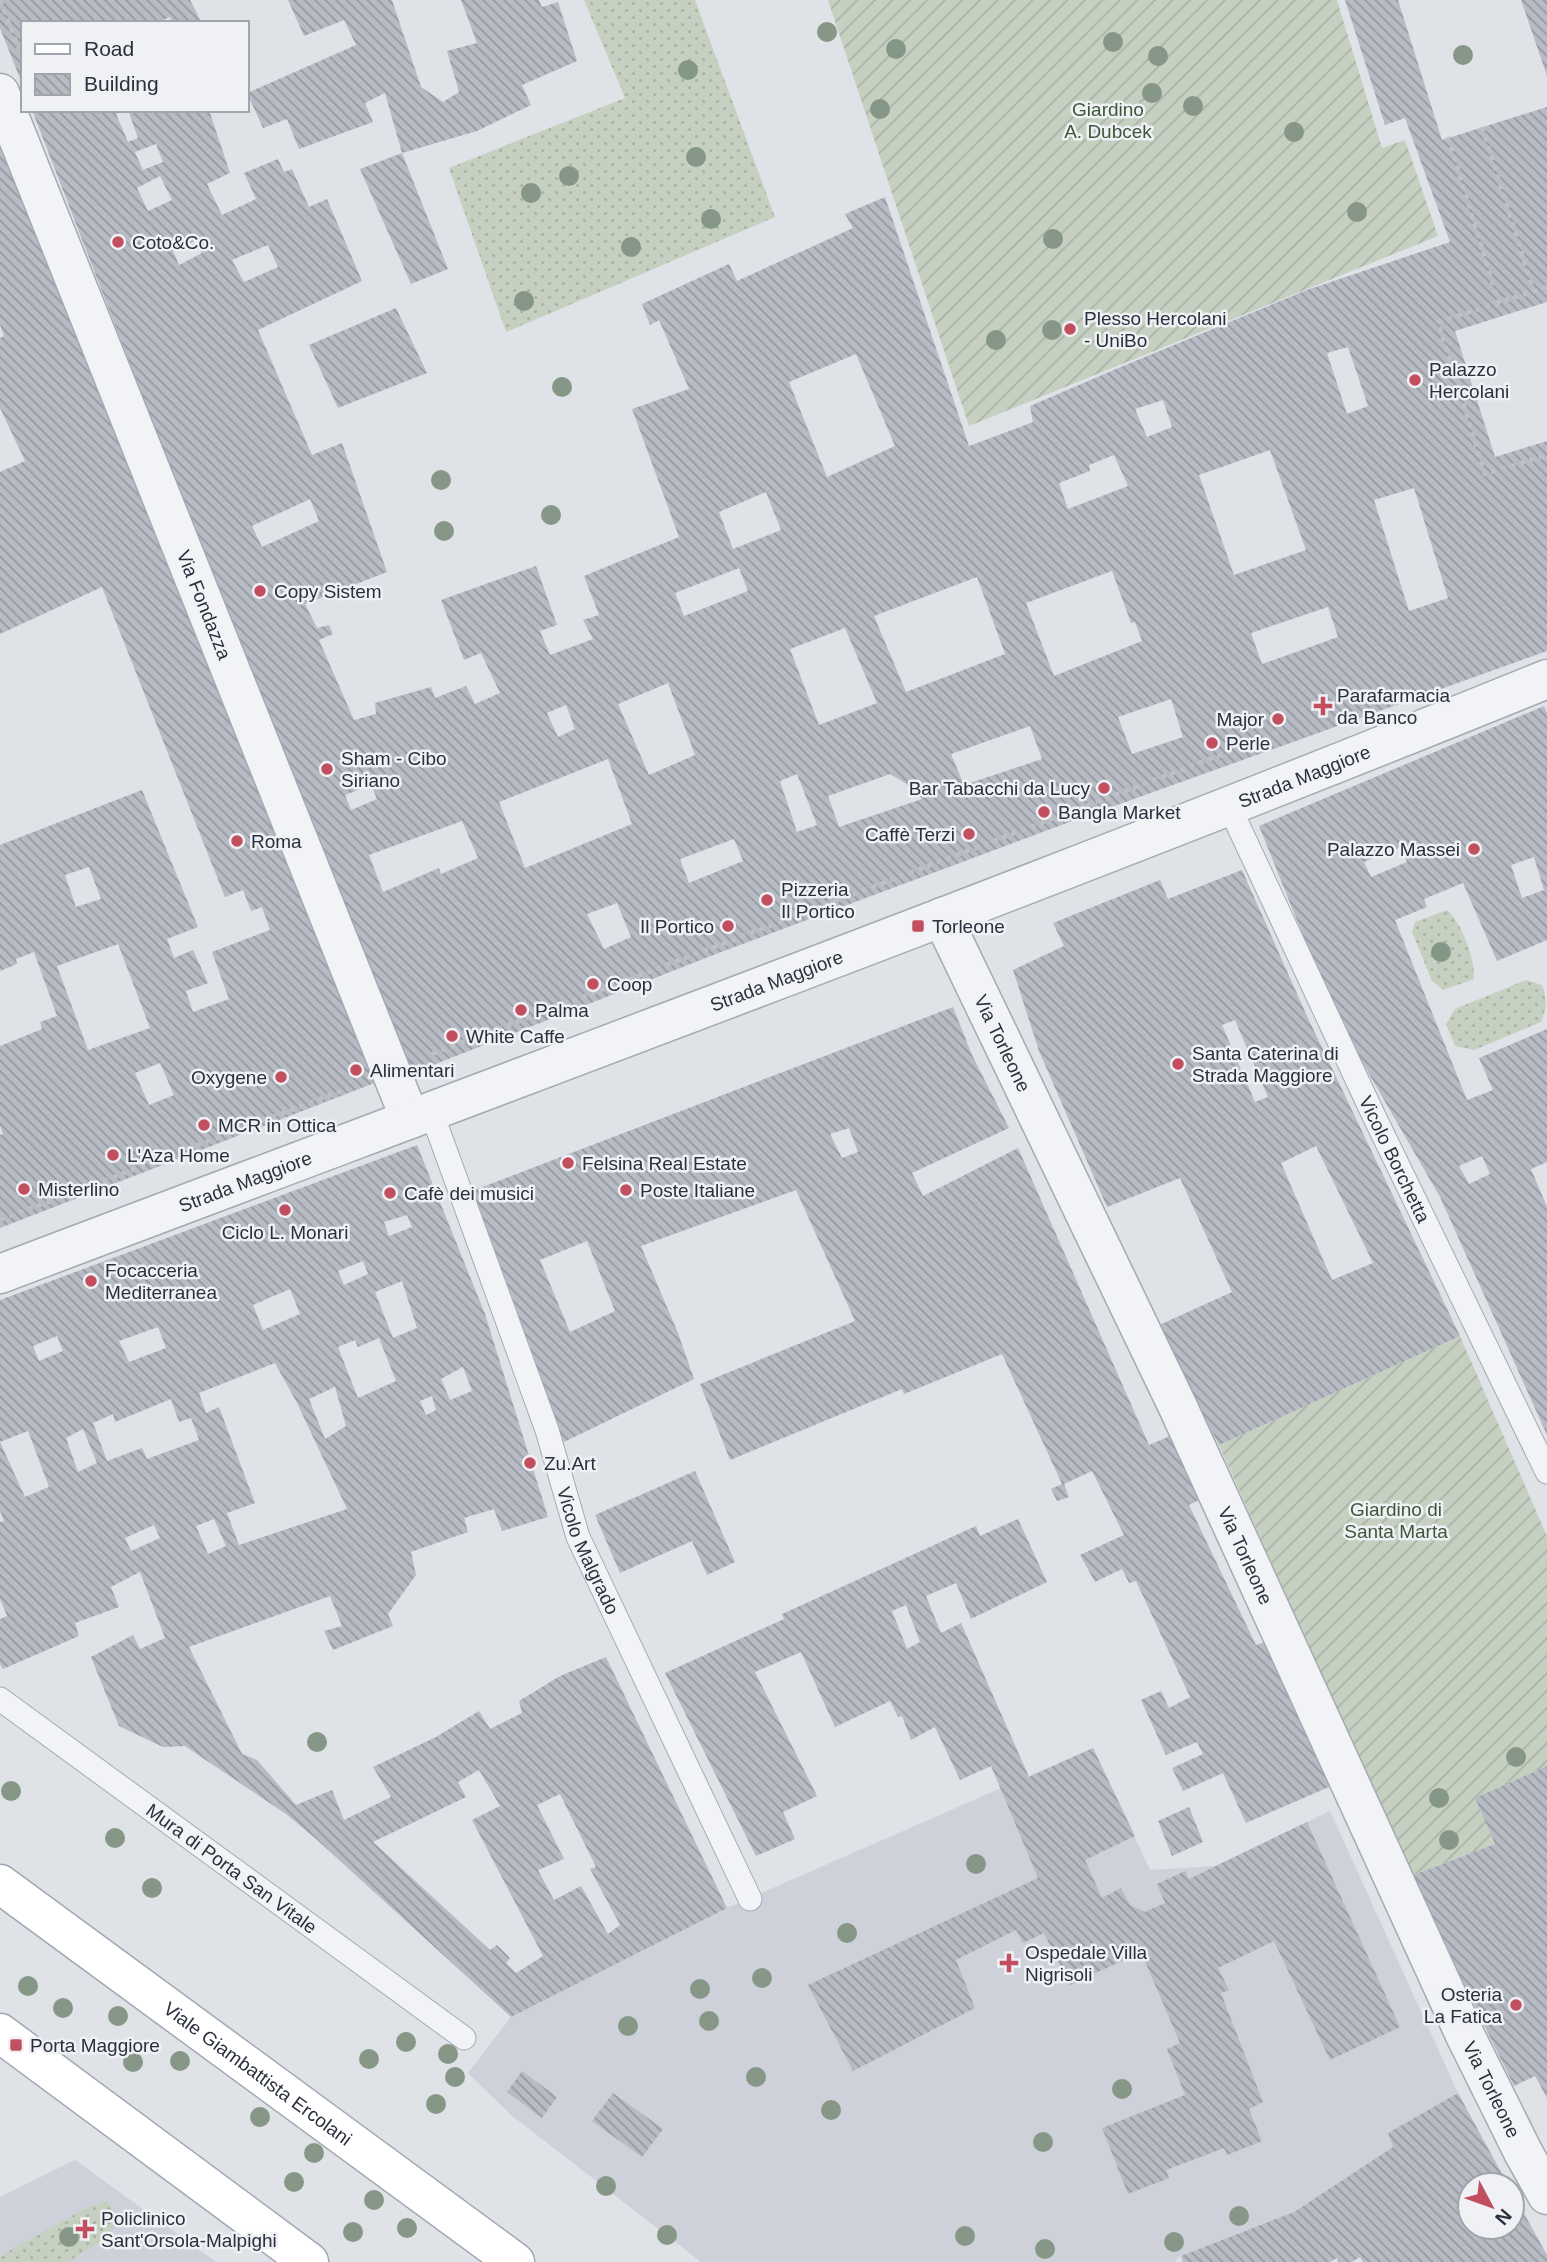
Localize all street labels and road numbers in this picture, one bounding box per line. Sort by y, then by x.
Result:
street label: Via Fondazza [173,547,235,663]
street label: Strada Maggiore [1235,741,1374,812]
street label: Strada Maggiore [707,946,846,1016]
street label: Via Torleone [970,991,1035,1095]
street label: Vicolo Borchetta [1355,1092,1434,1226]
street label: Strada Maggiore [176,1147,315,1216]
street label: Vicolo Malgrado [553,1484,623,1618]
street label: Via Torleone [1214,1503,1277,1608]
street label: Mura di Porta San Vitale [142,1800,321,1938]
street label: Viale Giambattista Ercolani [160,1998,356,2150]
street label: Via Torleone [1459,2038,1524,2141]

